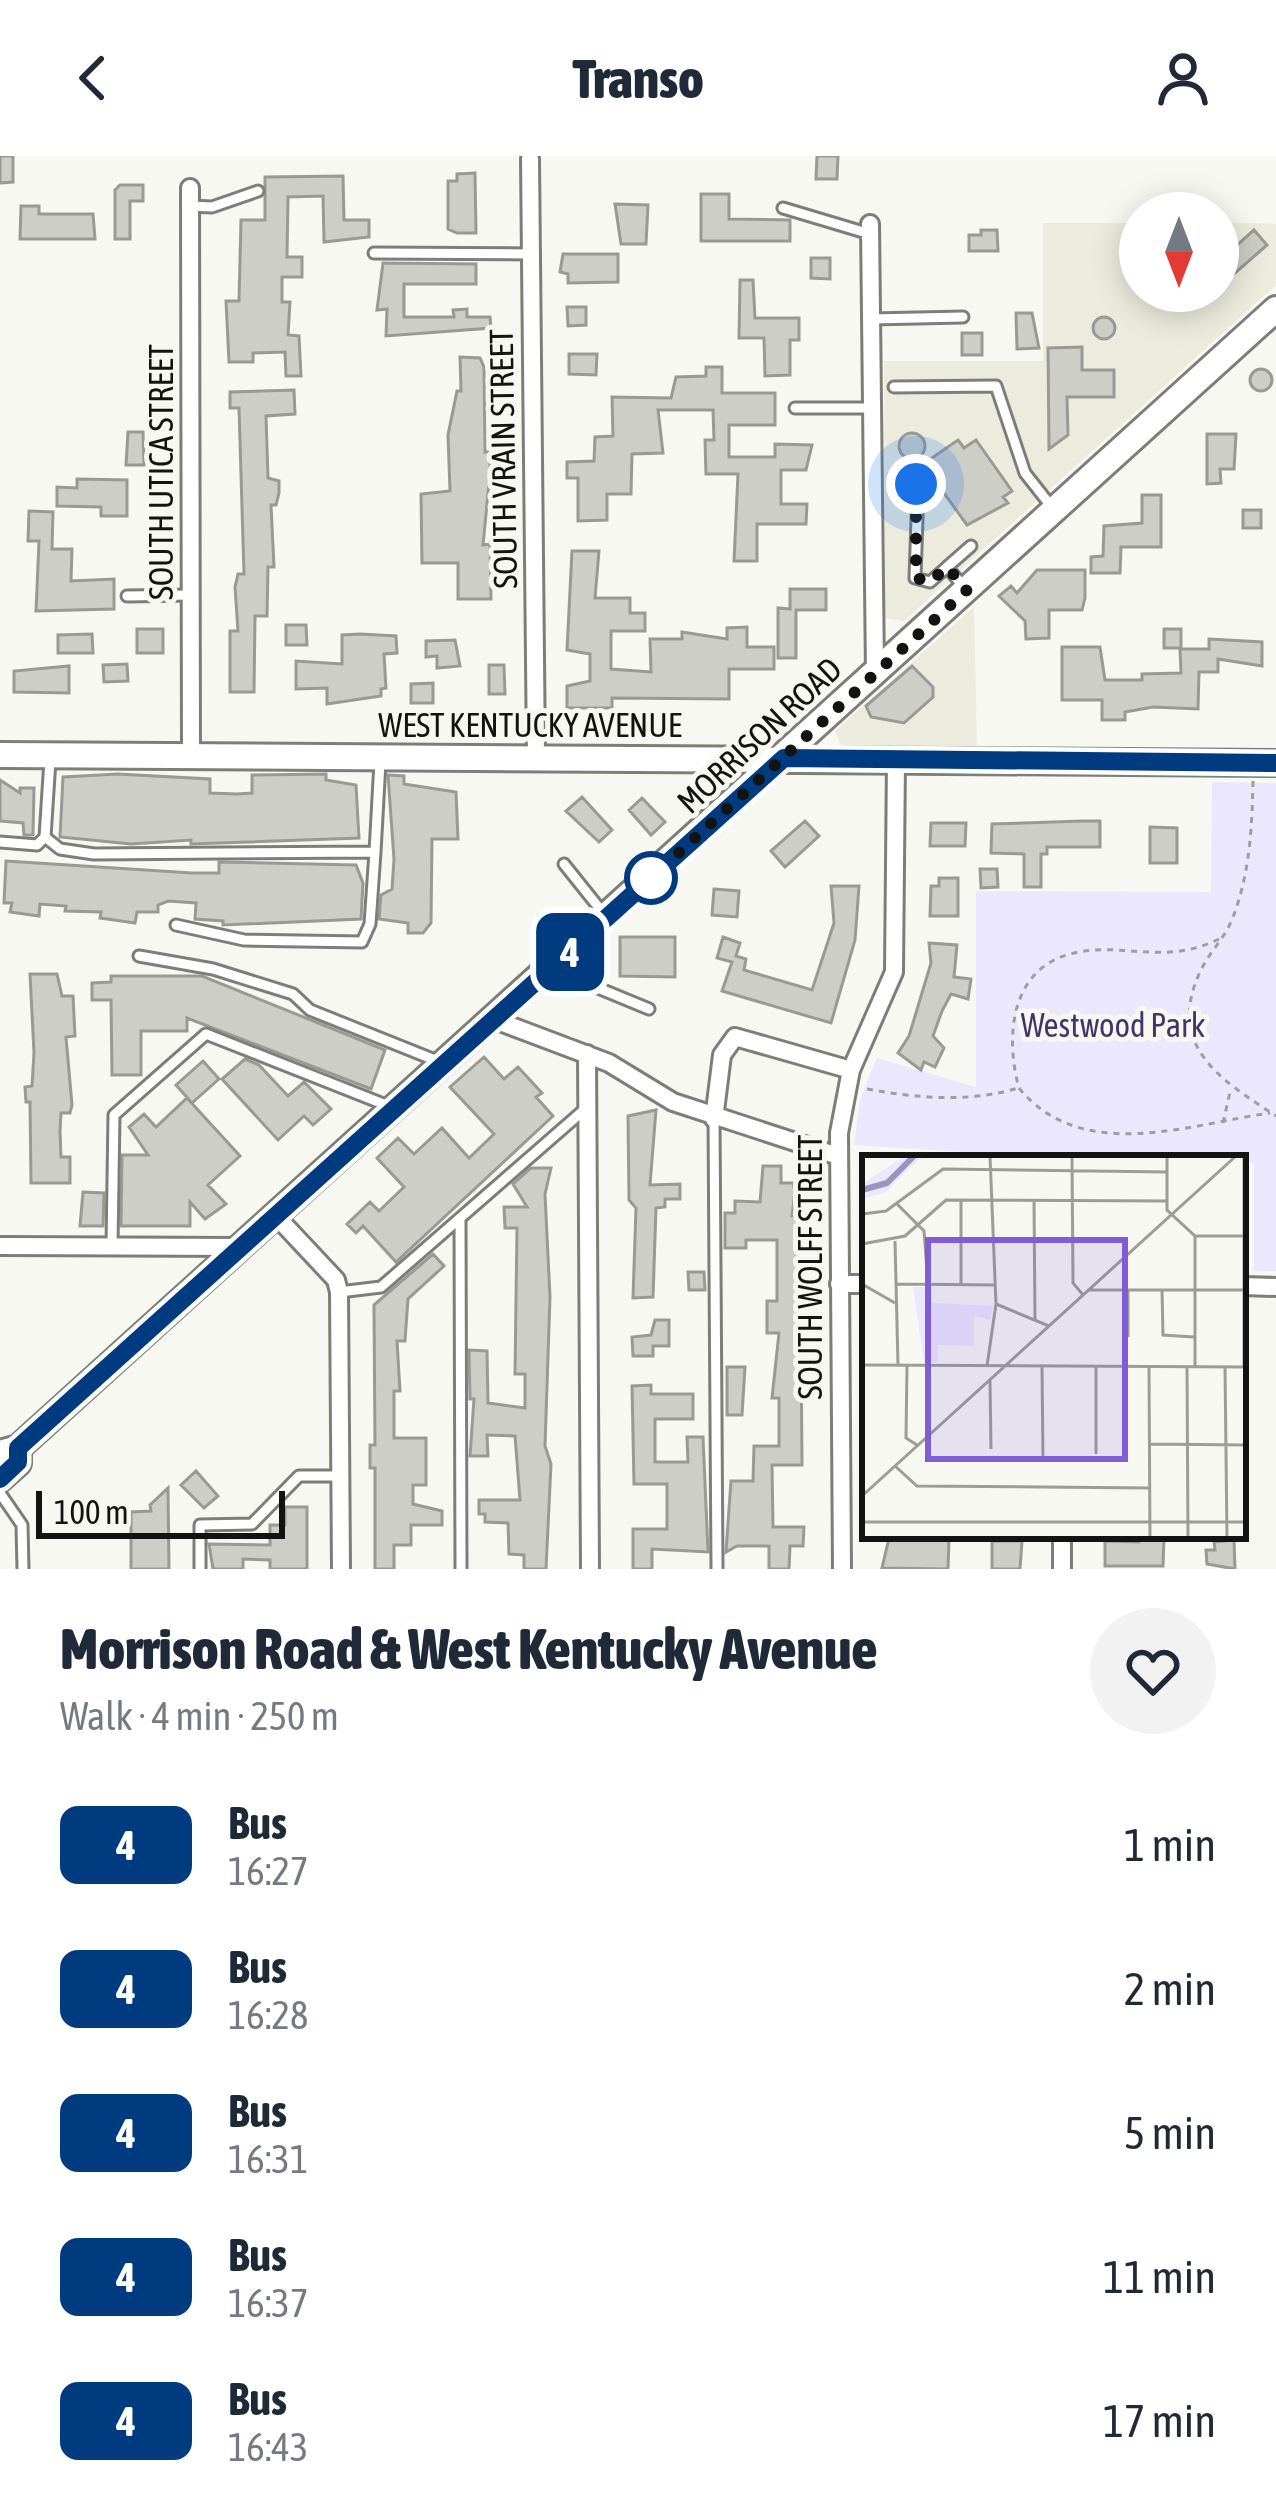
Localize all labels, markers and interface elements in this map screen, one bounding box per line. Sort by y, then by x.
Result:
icon: back [60,45,126,111]
icon: person [1150,45,1216,111]
text: Transo [572,48,704,109]
north arrow [1119,192,1239,312]
map controls [1119,192,1239,312]
street label: SOUTH VRAIN STREET [482,328,524,589]
street label: SOUTH UTICA STREET [142,343,180,600]
your location [886,454,946,514]
street label: MORRISON ROAD [669,649,849,821]
street label: WEST KENTUCKY AVENUE [378,706,682,744]
unlabelled marker [626,853,676,903]
line badge: 4 [531,913,609,991]
text: 4 [560,928,580,976]
park label: Westwood Park [1021,1006,1205,1044]
street label: SOUTH WOLFF STREET [791,1134,829,1400]
inset map [862,1155,1246,1539]
scale bar [36,1485,285,1538]
text: 100 m [54,1493,129,1531]
button: heart [1090,1608,1216,1734]
text: Morrison Road & West Kentucky Avenue [60,1616,878,1681]
text: Walk · 4 min · 250 m [60,1694,339,1738]
text: Bus [228,1797,287,1849]
text: 1 min [1124,1819,1216,1871]
text: 4 [116,1821,136,1869]
text: 16:27 [228,1849,308,1893]
text: Bus [228,1941,287,1993]
text: 2 min [1124,1963,1216,2015]
text: 4 [116,1965,136,2013]
text: 16:28 [228,1993,308,2037]
text: Bus [228,2085,287,2137]
text: 5 min [1124,2107,1216,2159]
text: 4 [116,2109,136,2157]
text: 16:31 [228,2137,308,2181]
text: Bus [228,2229,287,2281]
text: 11 min [1103,2251,1216,2303]
text: 4 [116,2253,136,2301]
text: 16:37 [228,2281,308,2325]
text: Bus [228,2373,287,2425]
text: 17 min [1103,2395,1216,2447]
text: 4 [116,2397,136,2445]
text: 16:43 [228,2425,308,2469]

